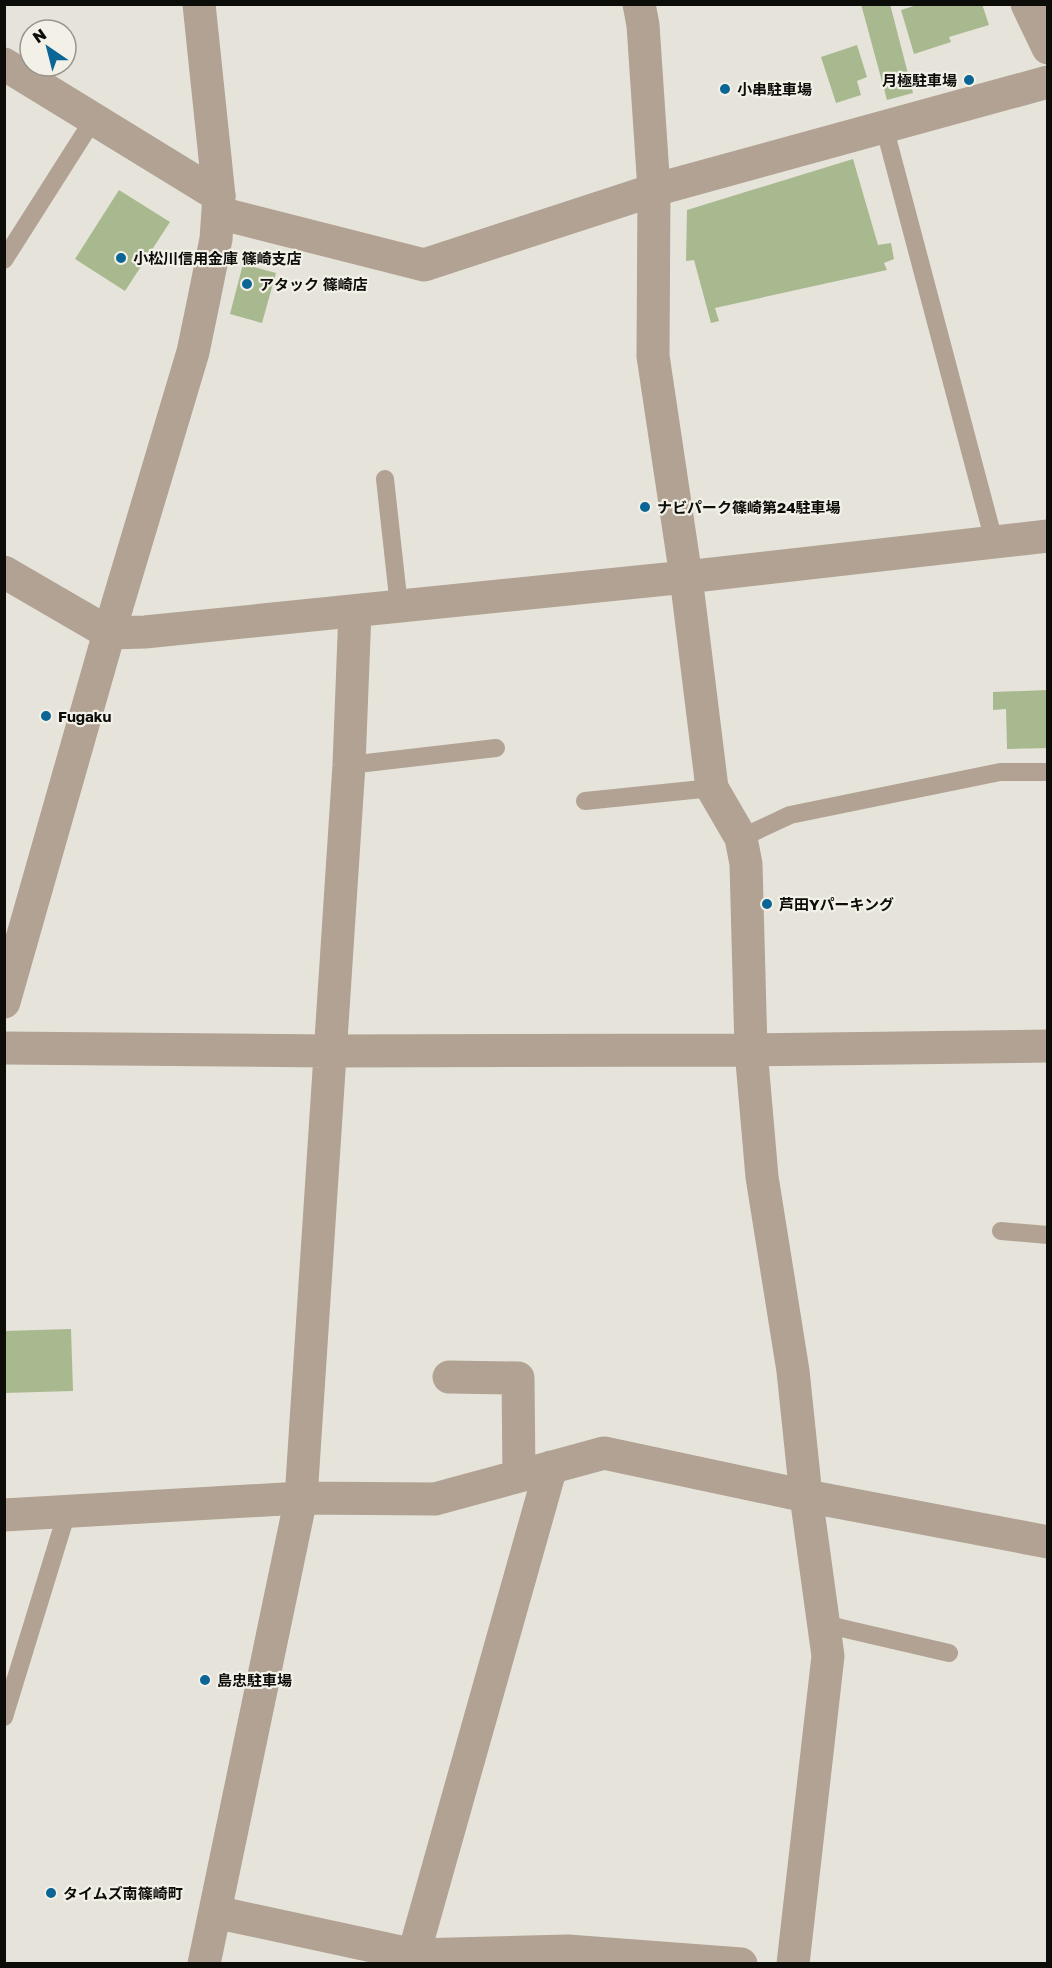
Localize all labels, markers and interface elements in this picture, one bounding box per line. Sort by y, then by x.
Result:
north arrow [18,18,78,78]
text: N [29,24,50,47]
place label: 月極駐車場 [882,71,957,89]
marker: 月極駐車場 [962,73,976,87]
place label: 小串駐車場 [737,80,812,98]
marker: 小串駐車場 [718,82,732,96]
place label: 小松川信用金庫 篠崎支店 [133,249,302,267]
marker: 小松川信用金庫 篠崎支店 [114,251,128,265]
place label: アタック 篠崎店 [259,275,368,293]
marker: アタック 篠崎店 [240,277,254,291]
place label: ナビパーク篠崎第24駐車場 [657,498,841,516]
marker: ナビパーク篠崎第24駐車場 [638,500,652,514]
place label: Fugaku [58,707,111,725]
marker: Fugaku [39,709,53,723]
place label: 芦田Yパーキング [779,895,894,913]
marker: 芦田Yパーキング [760,897,774,911]
place label: 島忠駐車場 [217,1671,292,1689]
marker: 島忠駐車場 [198,1673,212,1687]
place label: タイムズ南篠崎町 [63,1884,183,1902]
marker: タイムズ南篠崎町 [44,1886,58,1900]

